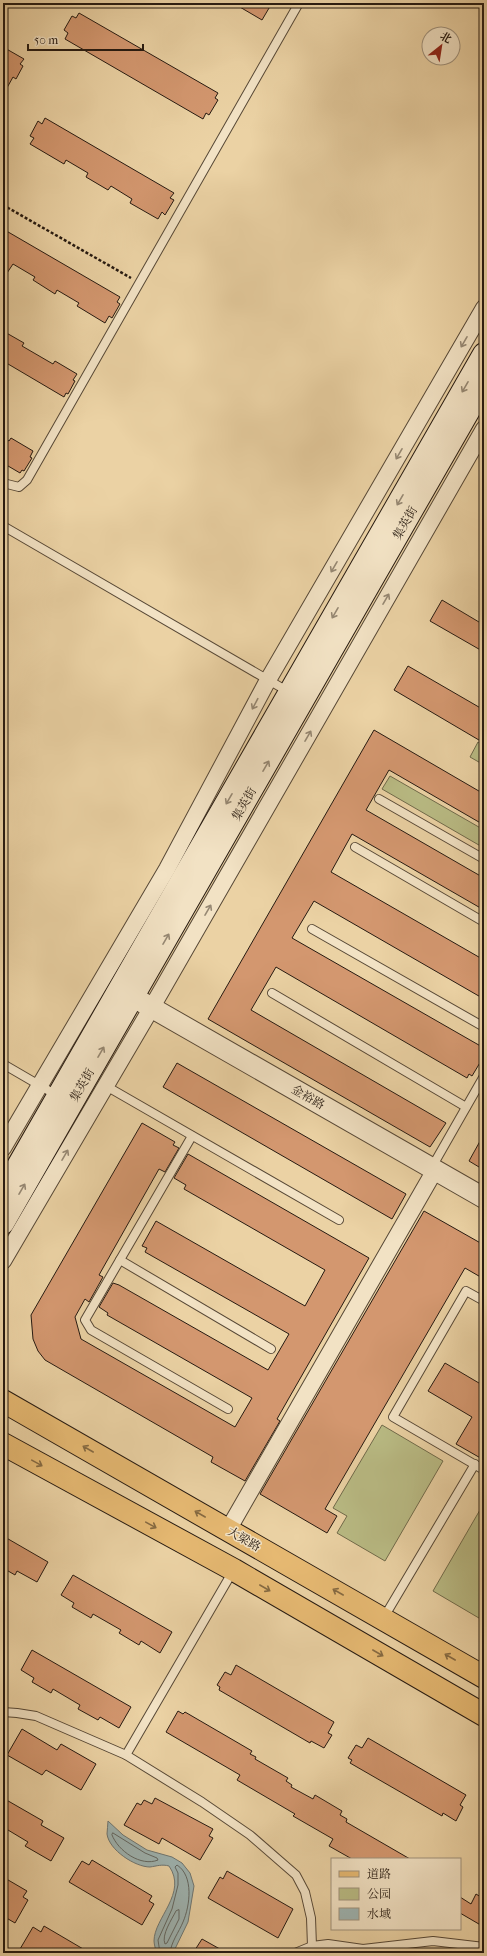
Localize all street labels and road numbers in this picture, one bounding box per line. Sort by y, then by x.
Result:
street label: 集英街 [390,503,421,542]
street label: 集英街 [229,784,260,823]
street label: 集英街 [67,1065,98,1104]
street label: 金裕路 [289,1082,327,1112]
street label: 大梁路 [225,1524,263,1554]

